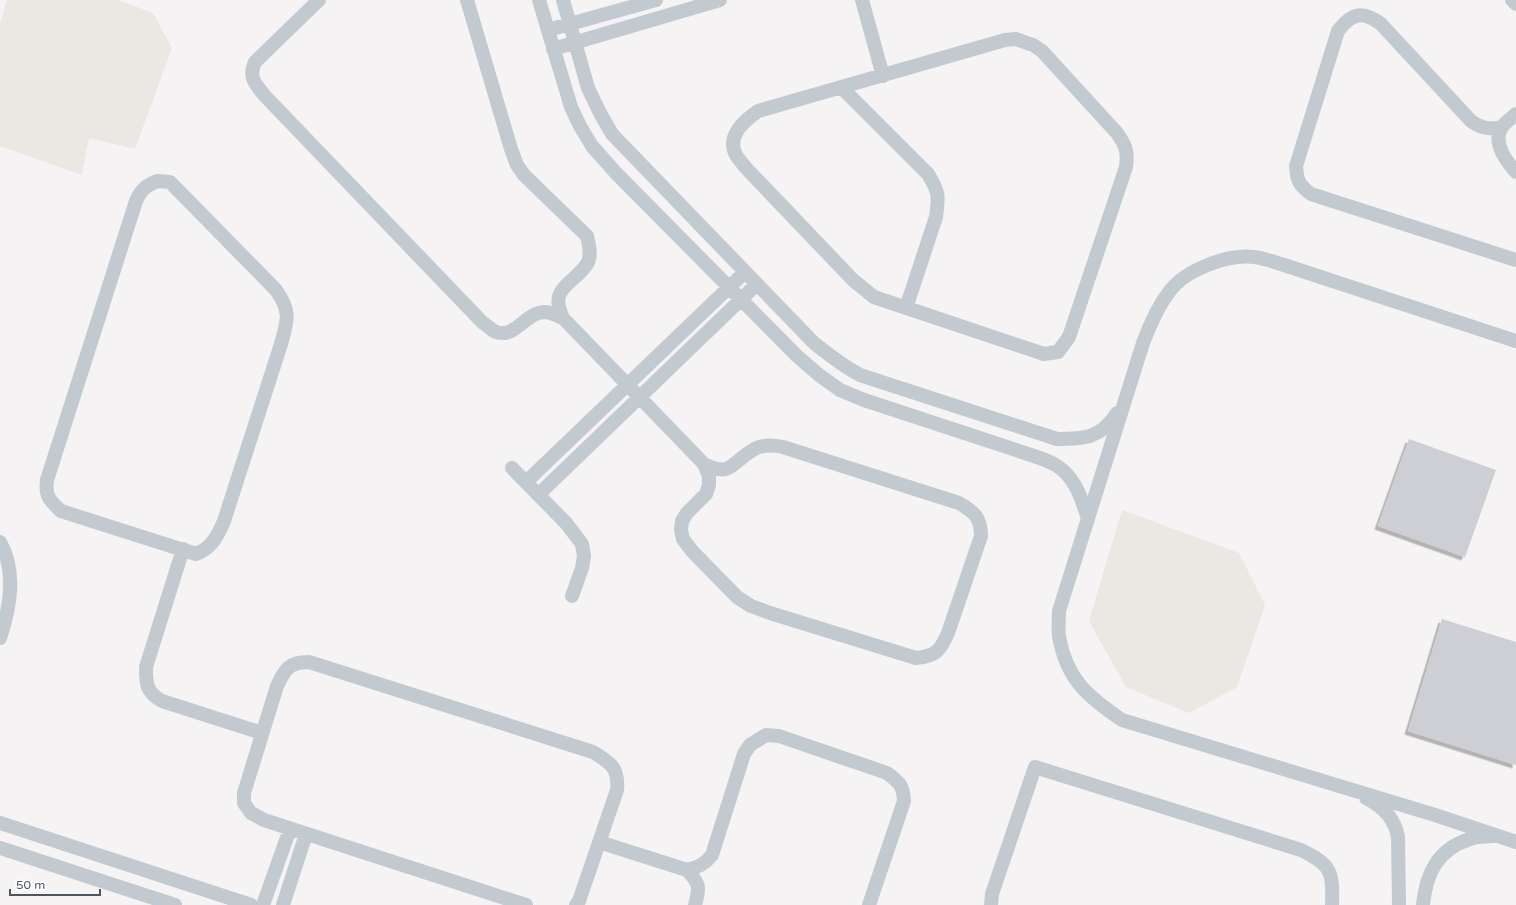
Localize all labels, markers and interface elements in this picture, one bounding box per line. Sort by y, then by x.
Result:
scale bar [10,871,100,897]
text: 50 m [16,878,45,892]

